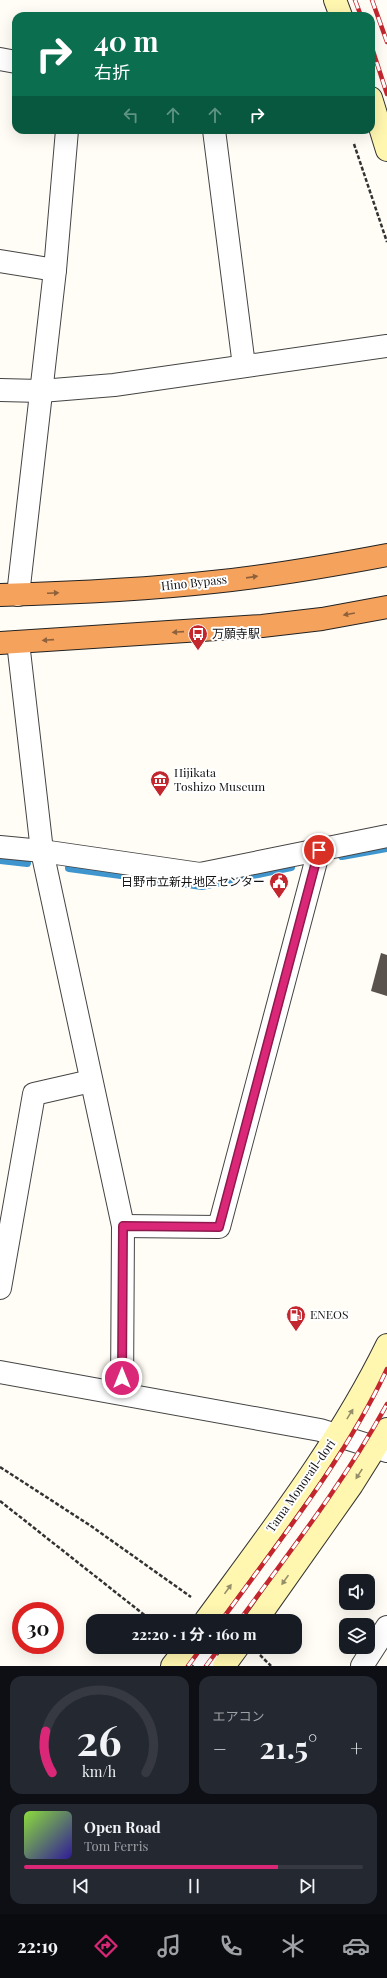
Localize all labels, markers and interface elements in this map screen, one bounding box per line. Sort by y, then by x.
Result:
text: 40 m [94,22,159,59]
icon: right [28,28,80,80]
text: 右折 [94,60,130,84]
icon: left [120,104,142,126]
icon: ahead [162,104,184,126]
icon: ahead [204,104,226,126]
icon: right [246,104,268,126]
street label: Hino Bypass [160,571,228,593]
one-way arrow [246,574,258,580]
one-way arrow [47,590,60,596]
one-way arrow [342,611,355,617]
bus stop icon: 万願寺駅 [187,623,209,651]
place label: 万願寺駅 [212,625,260,641]
one-way arrow [172,628,184,635]
one-way arrow [42,637,54,644]
place label: Hijikata Toshizo Museum [174,764,265,794]
museum icon: Hijikata Toshizo Museum [149,769,171,797]
pin [302,833,336,867]
icon: arrive [308,839,330,861]
public building icon: 日野市立新井地区センター [268,871,290,899]
place label: 日野市立新井地区センター [121,873,265,889]
fuel station icon: ENEOS [285,1304,307,1332]
place label: ENEOS [310,1306,348,1322]
position arrow [101,1357,143,1399]
one-way arrow [347,1408,354,1420]
street label: Tama Monorail-dori [262,1435,339,1535]
one-way arrow [356,1468,363,1480]
map controls [339,1574,375,1654]
button: sound [339,1574,375,1610]
one-way arrow [281,1575,289,1586]
one-way arrow [224,1584,232,1595]
speed limit sign: 30 [12,1602,64,1654]
button: layers [339,1618,375,1654]
text: 22:20 · 1 分 · 160 m [131,1624,257,1644]
text: エアコン [213,1707,265,1724]
text: 26 [77,1711,122,1766]
text: 21.5° [259,1727,317,1767]
text: − [213,1733,227,1763]
text: + [350,1733,363,1763]
text: km/h [82,1762,117,1781]
text: Open Road [84,1817,161,1837]
text: Tom Ferris [84,1837,148,1854]
icon: previous [70,1875,92,1897]
icon: pause [183,1875,205,1897]
icon: next [296,1875,318,1897]
icon: directions [92,1932,120,1960]
icon: music [155,1932,183,1960]
icon: phone [217,1932,245,1960]
icon: climate [279,1932,307,1960]
icon: car [342,1932,370,1960]
text: 22:19 [17,1934,58,1958]

